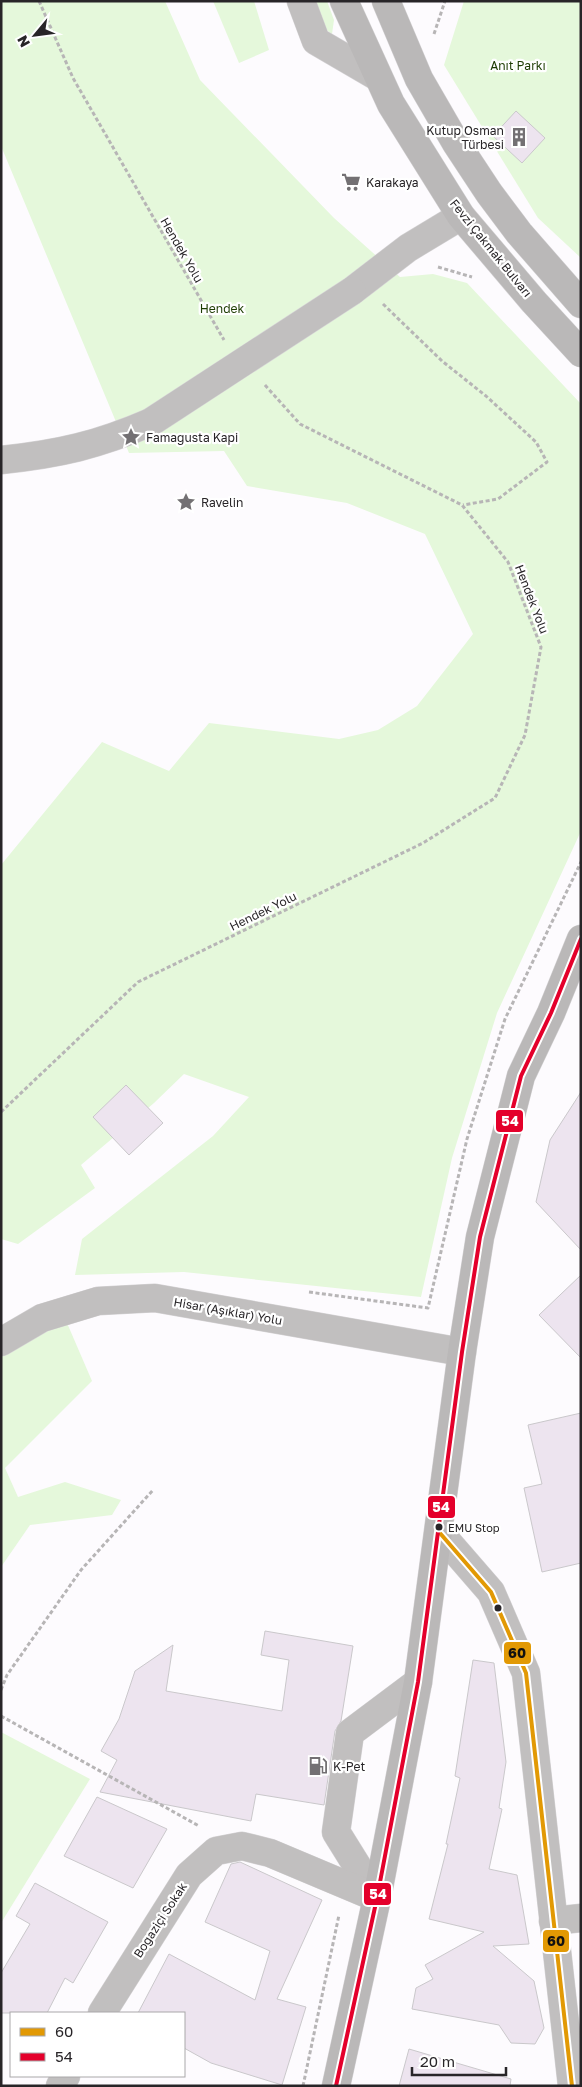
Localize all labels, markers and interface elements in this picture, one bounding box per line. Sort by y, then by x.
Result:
north arrow [10,10,60,60]
text: N [13,33,33,50]
park label: Anıt Parkı [490,58,546,73]
place label: Kutup Osman Türbesi [426,123,504,152]
building icon: Kutup Osman Türbesi [508,126,530,148]
supermarket icon: Karakaya [340,171,362,193]
place label: Karakaya [366,175,419,190]
street label: Fevzi Çakmak Bulvarı [447,196,535,300]
street label: Hendek Yolu [157,215,207,285]
park label: Hendek [200,301,245,316]
place icon: Famagusta Kapi [120,426,142,448]
place label: Famagusta Kapi [146,430,238,445]
place icon: Ravelin [175,491,197,513]
place label: Ravelin [201,495,243,510]
street label: Hendek Yolu [512,562,552,636]
street label: Hendek Yolu [227,888,299,934]
line badge: 54 [495,1109,524,1133]
text: 54 [501,1112,519,1129]
street label: Hisar (Aşıklar) Yolu [173,1294,283,1328]
line badge: 54 [427,1495,456,1519]
text: 54 [432,1498,450,1515]
place label: EMU Stop [448,1521,500,1534]
marker: EMU Stop [434,1522,444,1532]
unlabelled marker [493,1603,503,1613]
line badge: 60 [503,1641,532,1665]
text: 60 [508,1644,526,1661]
fuel station icon: K-Pet [307,1755,329,1777]
place label: K-Pet [333,1759,366,1774]
street label: Boğaziçi Sokak [130,1879,190,1960]
line badge: 54 [363,1882,392,1906]
text: 54 [369,1885,387,1902]
line badge: 60 [542,1929,570,1953]
text: 60 [547,1932,565,1949]
legend [10,2012,185,2077]
text: 60 [55,2022,73,2040]
scale bar [412,2044,506,2076]
text: 54 [55,2047,73,2065]
text: 20 m [420,2052,455,2070]

